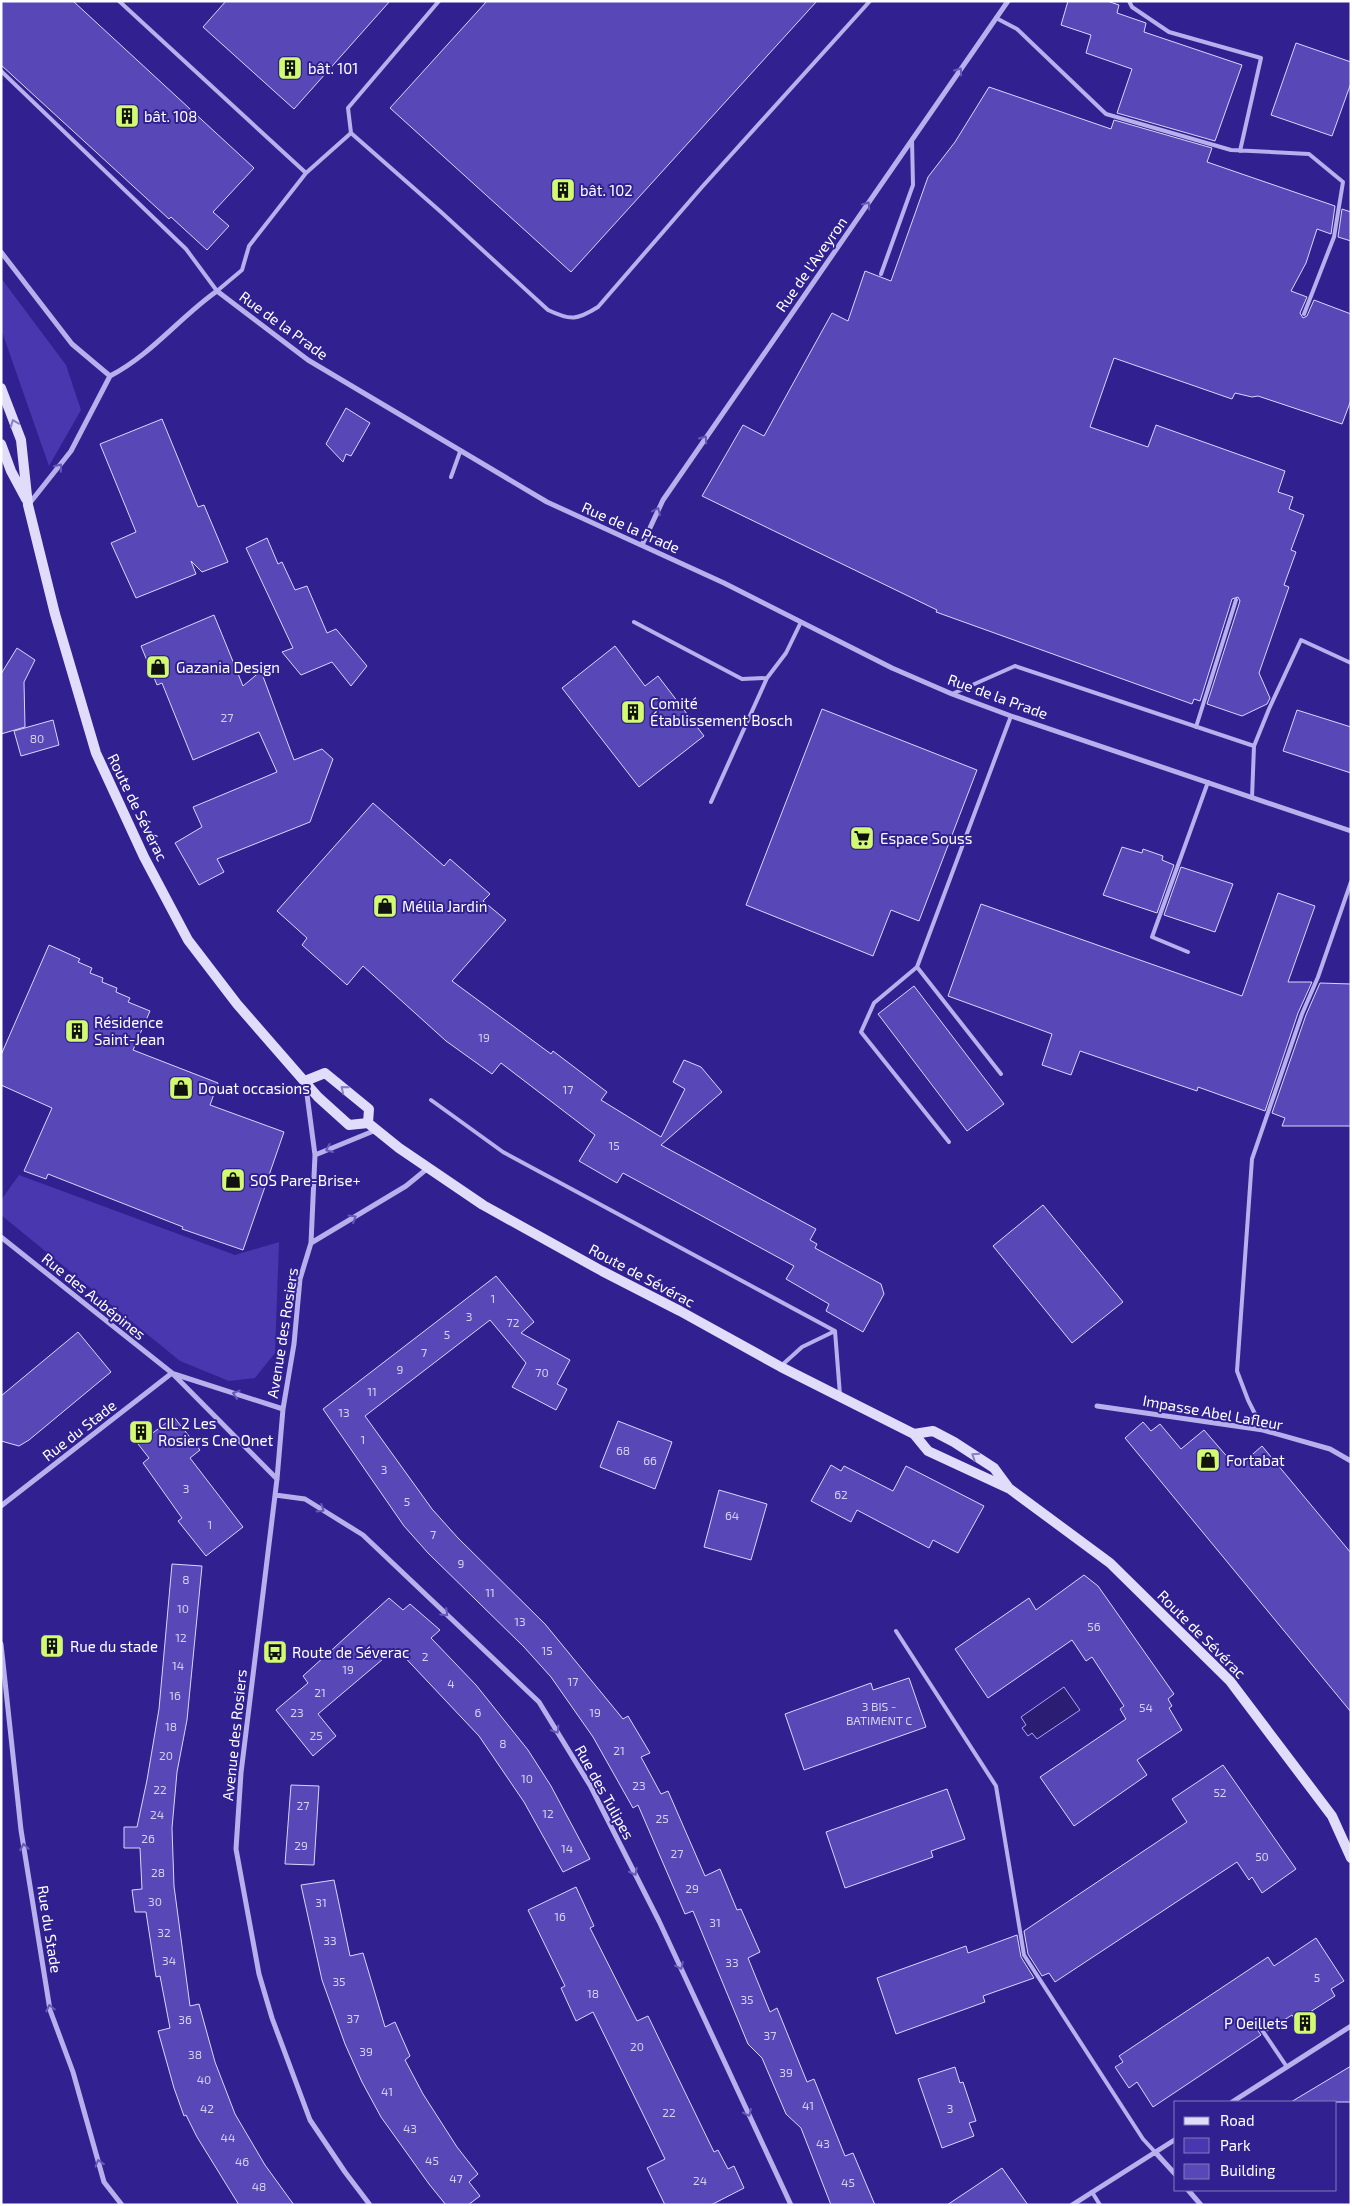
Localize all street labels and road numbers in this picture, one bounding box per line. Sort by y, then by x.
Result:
street label: Rue de l'Aveyron [772,213,850,315]
street label: Rue de la Prade [236,287,332,363]
street label: Rue de la Prade [579,497,683,557]
street label: Rue de la Prade [946,670,1050,722]
street label: Route de Sévérac [104,750,172,864]
street label: Route de Sévérac [586,1240,698,1310]
street label: Rue des Aubépines [39,1249,149,1343]
street label: Avenue des Rosiers [263,1266,301,1400]
street label: Impasse Abel Lafleur [1141,1391,1285,1433]
street label: Rue du Stade [39,1396,119,1464]
street label: Route de Sévérac [1154,1586,1250,1682]
street label: Avenue des Rosiers [218,1668,250,1802]
street label: Rue des Tulipes [572,1742,638,1842]
street label: Rue du Stade [34,1884,66,1974]

